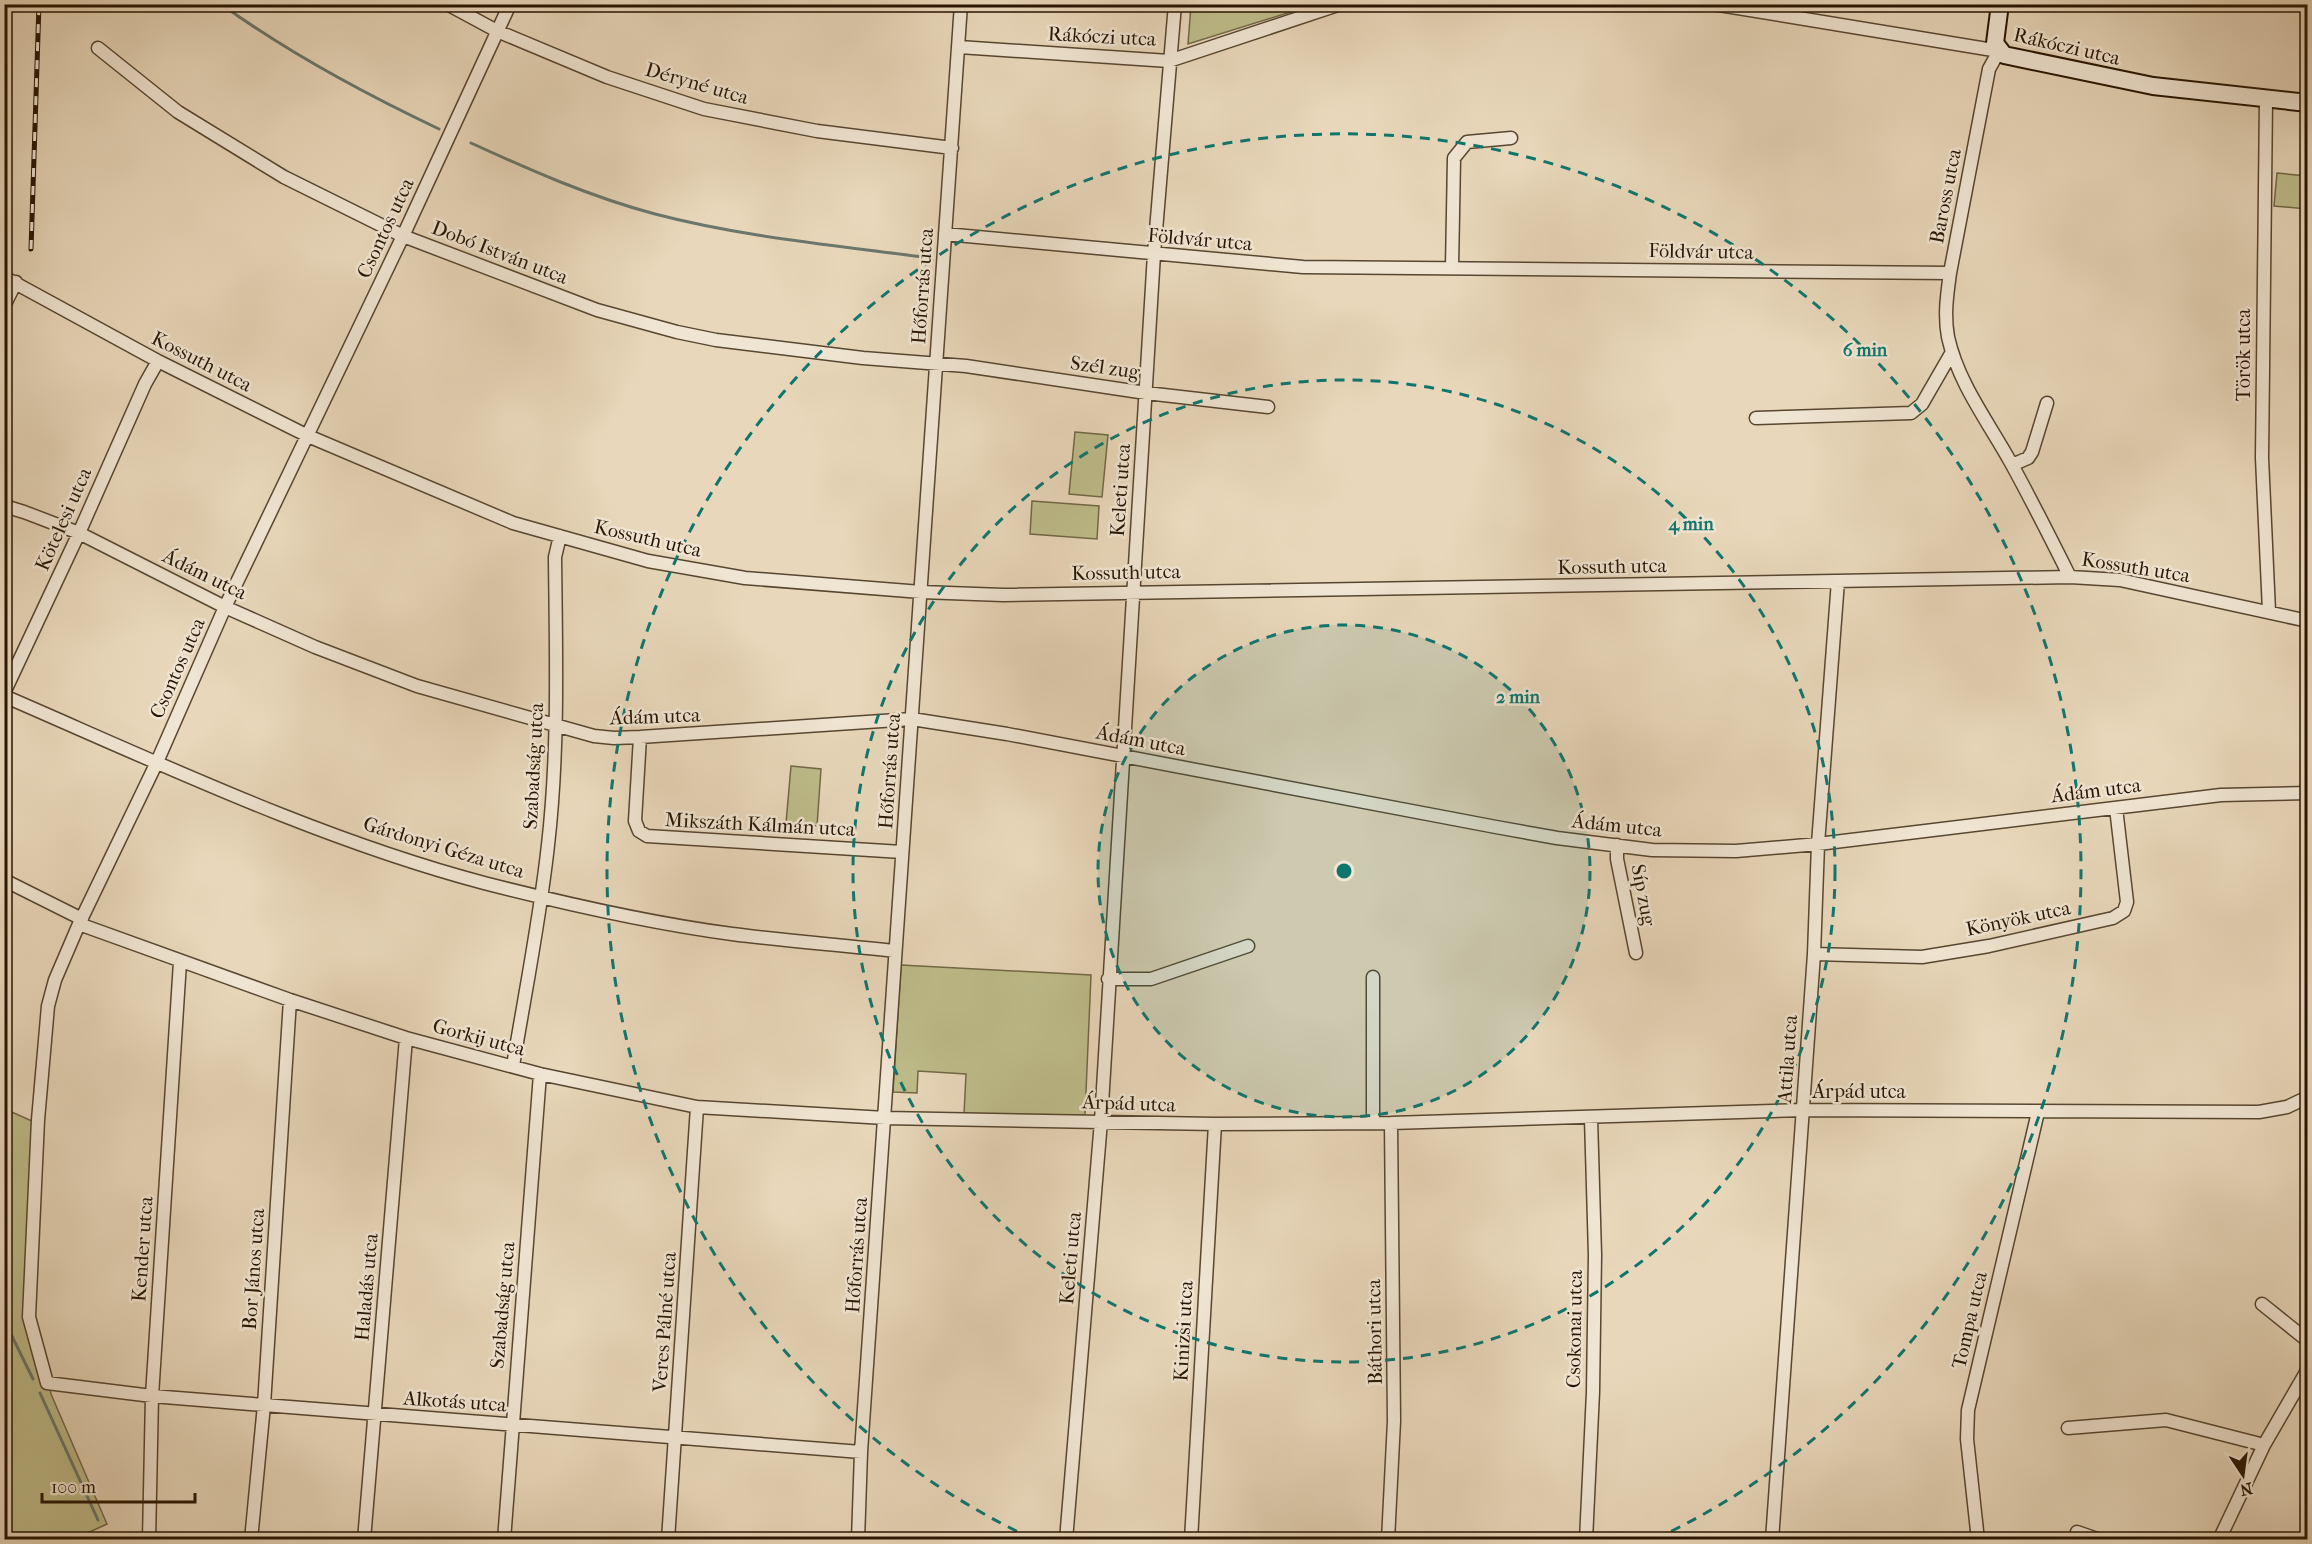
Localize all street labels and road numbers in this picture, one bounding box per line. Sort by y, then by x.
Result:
street label: Rákóczi utca [1047,22,1158,51]
street label: Rákóczi utca [2011,23,2123,70]
street label: Déryné utca [643,58,752,109]
street label: Baross utca [1925,146,1966,246]
street label: Csontos utca [352,174,419,282]
street label: Dobó István utca [428,216,572,289]
street label: Földvár utca [1147,223,1254,256]
street label: Hőforrás utca [907,227,938,345]
street label: Földvár utca [1648,239,1754,264]
street label: Török utca [2232,308,2255,401]
street label: Kossuth utca [148,326,256,397]
street label: Szél zug [1069,351,1141,384]
street label: Keleti utca [1106,442,1135,537]
street label: Kötelesi utca [30,463,97,574]
street label: Kossuth utca [592,515,705,562]
street label: Ádám utca [158,543,252,605]
street label: Kossuth utca [2080,548,2193,588]
street label: Kossuth utca [1557,554,1668,579]
street label: Kossuth utca [1071,560,1182,585]
street label: Csontos utca [145,614,210,722]
street label: Szabadság utca [519,701,548,830]
street label: Ádám utca [608,702,701,730]
street label: Hőforrás utca [874,712,905,830]
street label: Ádám utca [1093,719,1188,761]
street label: Ádám utca [2049,772,2143,808]
street label: Mikszáth Kálmán utca [664,808,856,841]
street label: Ádám utca [1570,808,1664,842]
street label: Gárdonyi Géza utca [361,812,528,883]
street label: Síp zug [1626,862,1661,928]
street label: Könyök utca [1964,896,2073,941]
street label: Attila utca [1773,1013,1802,1105]
street label: Gorkij utca [430,1014,528,1061]
street label: Árpád utca [1811,1079,1907,1103]
street label: Árpád utca [1081,1089,1177,1117]
street label: Kender utca [127,1195,158,1303]
street label: Hőforrás utca [841,1196,872,1314]
street label: Bor János utca [238,1207,269,1331]
street label: Keleti utca [1055,1210,1086,1305]
street label: Haladás utca [350,1231,383,1342]
street label: Szabadság utca [486,1240,520,1369]
street label: Veres Pálné utca [648,1250,681,1394]
street label: Tompa utca [1947,1268,1992,1371]
street label: Csokonai utca [1562,1269,1587,1388]
street label: Báthori utca [1362,1278,1387,1385]
street label: Kinizsi utca [1169,1279,1198,1382]
street label: Alkotás utca [402,1386,508,1417]

